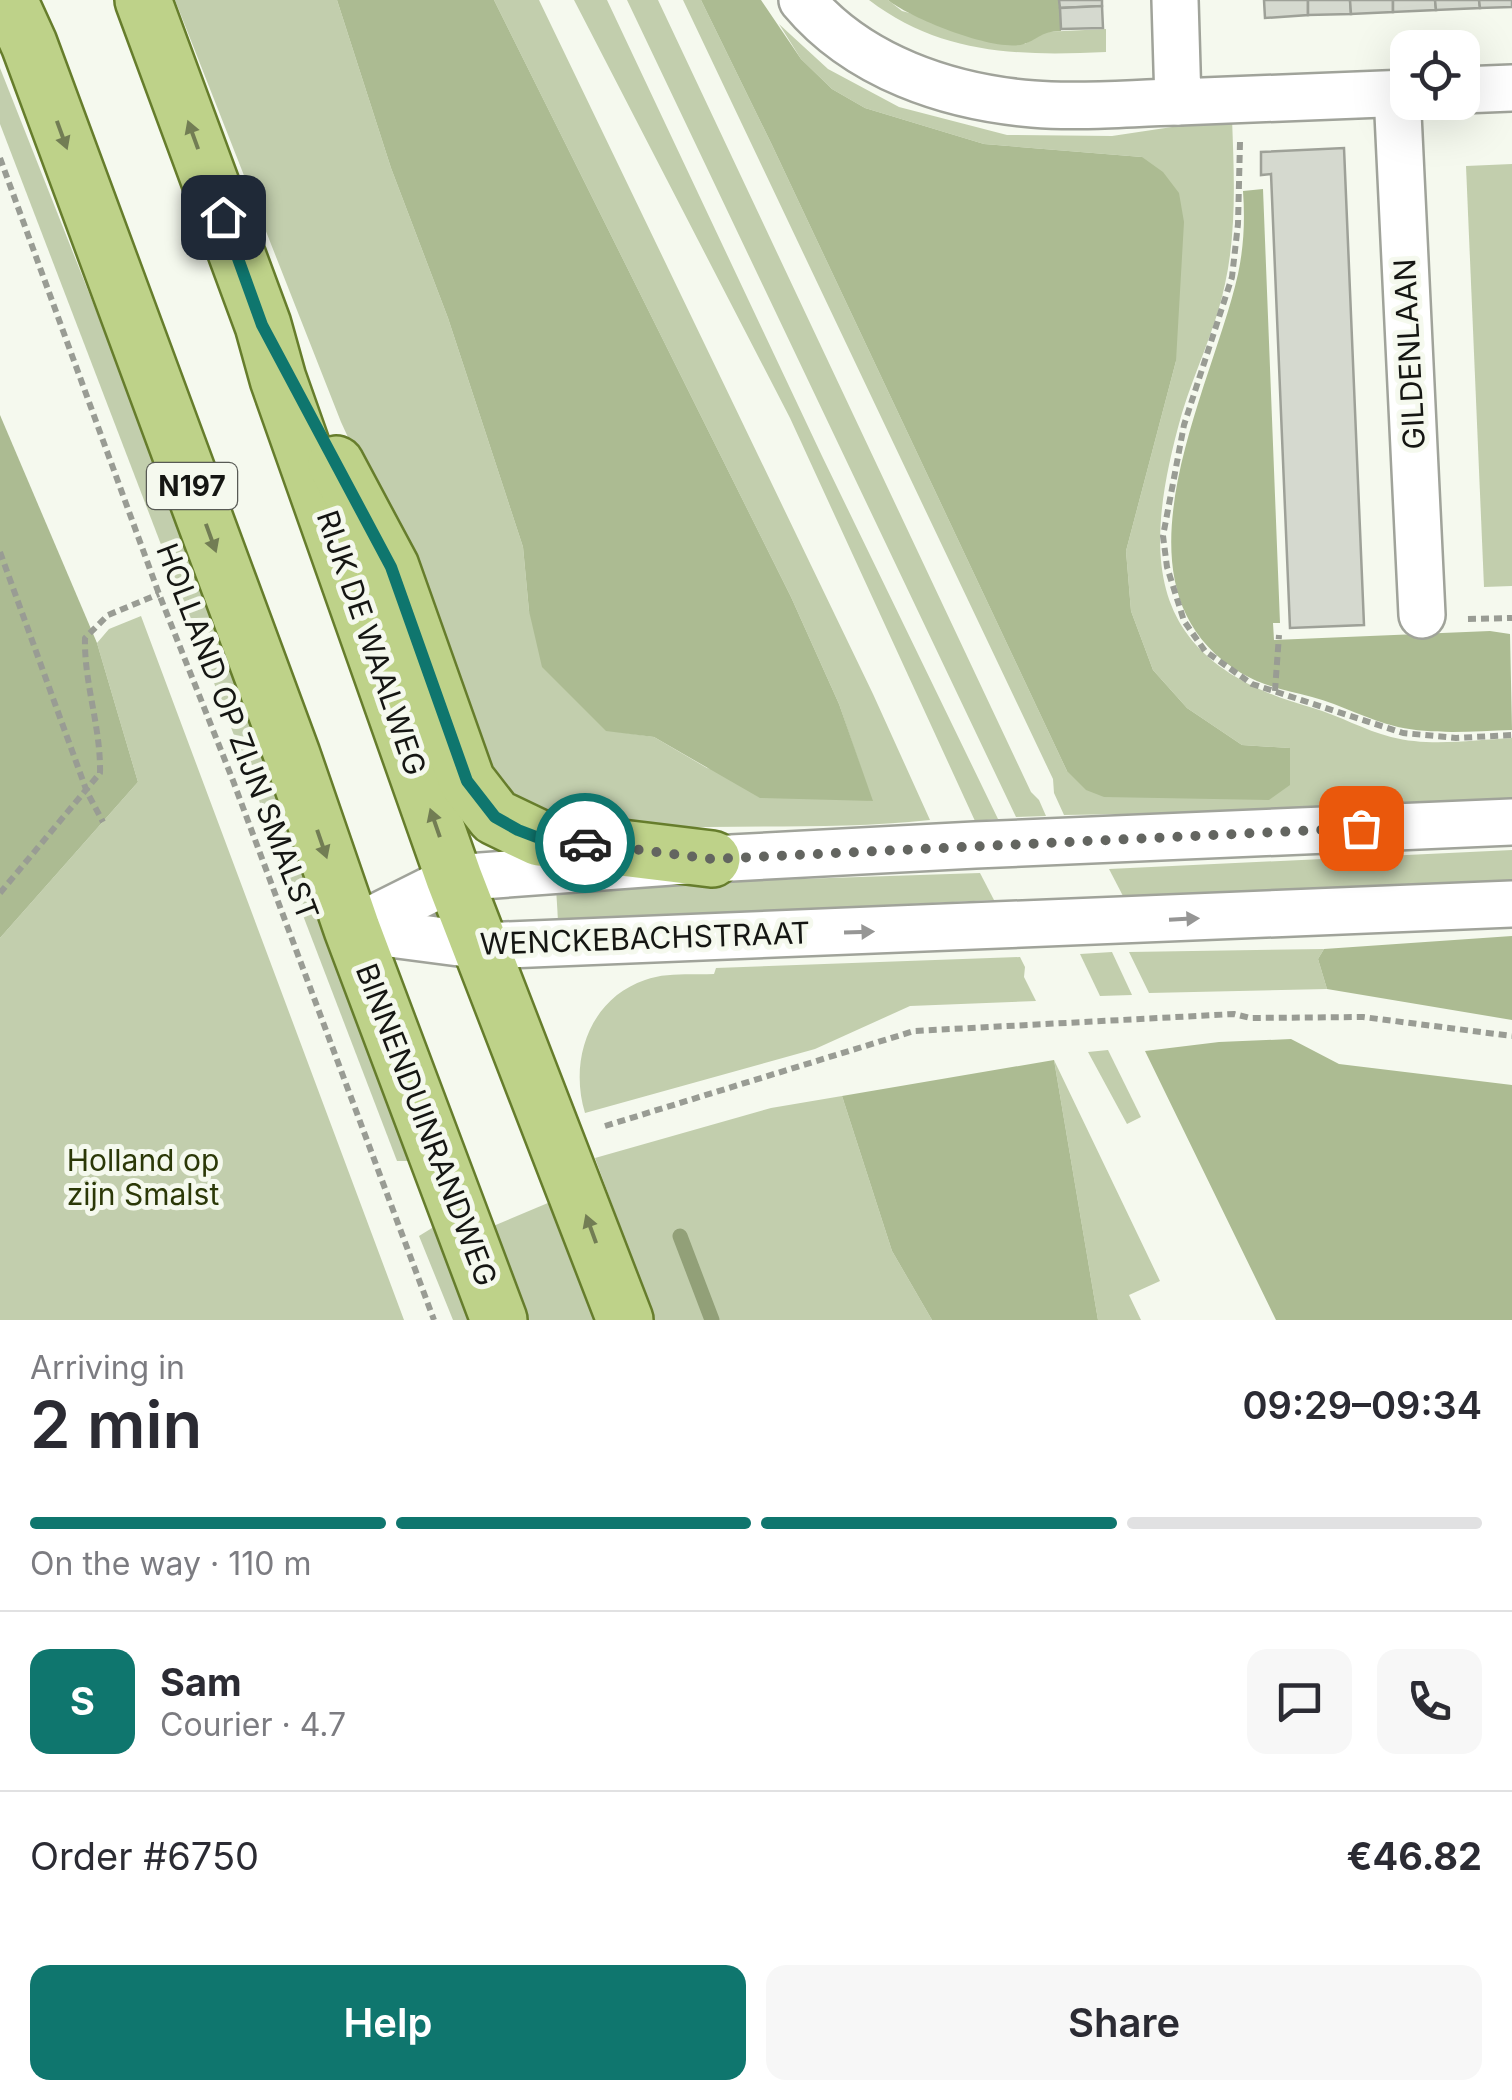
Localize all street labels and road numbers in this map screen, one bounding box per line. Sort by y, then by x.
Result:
street label: GILDENLAAN [1386,258,1432,450]
road number: N197 [147,463,237,509]
street label: RIJK DE WAALWEG [310,505,434,780]
street label: HOLLAND OP ZIJN SMALST [149,538,327,925]
street label: WENCKEBACHSTRAAT [479,914,811,962]
street label: BINNENDUINRANDWEG [349,958,505,1291]

